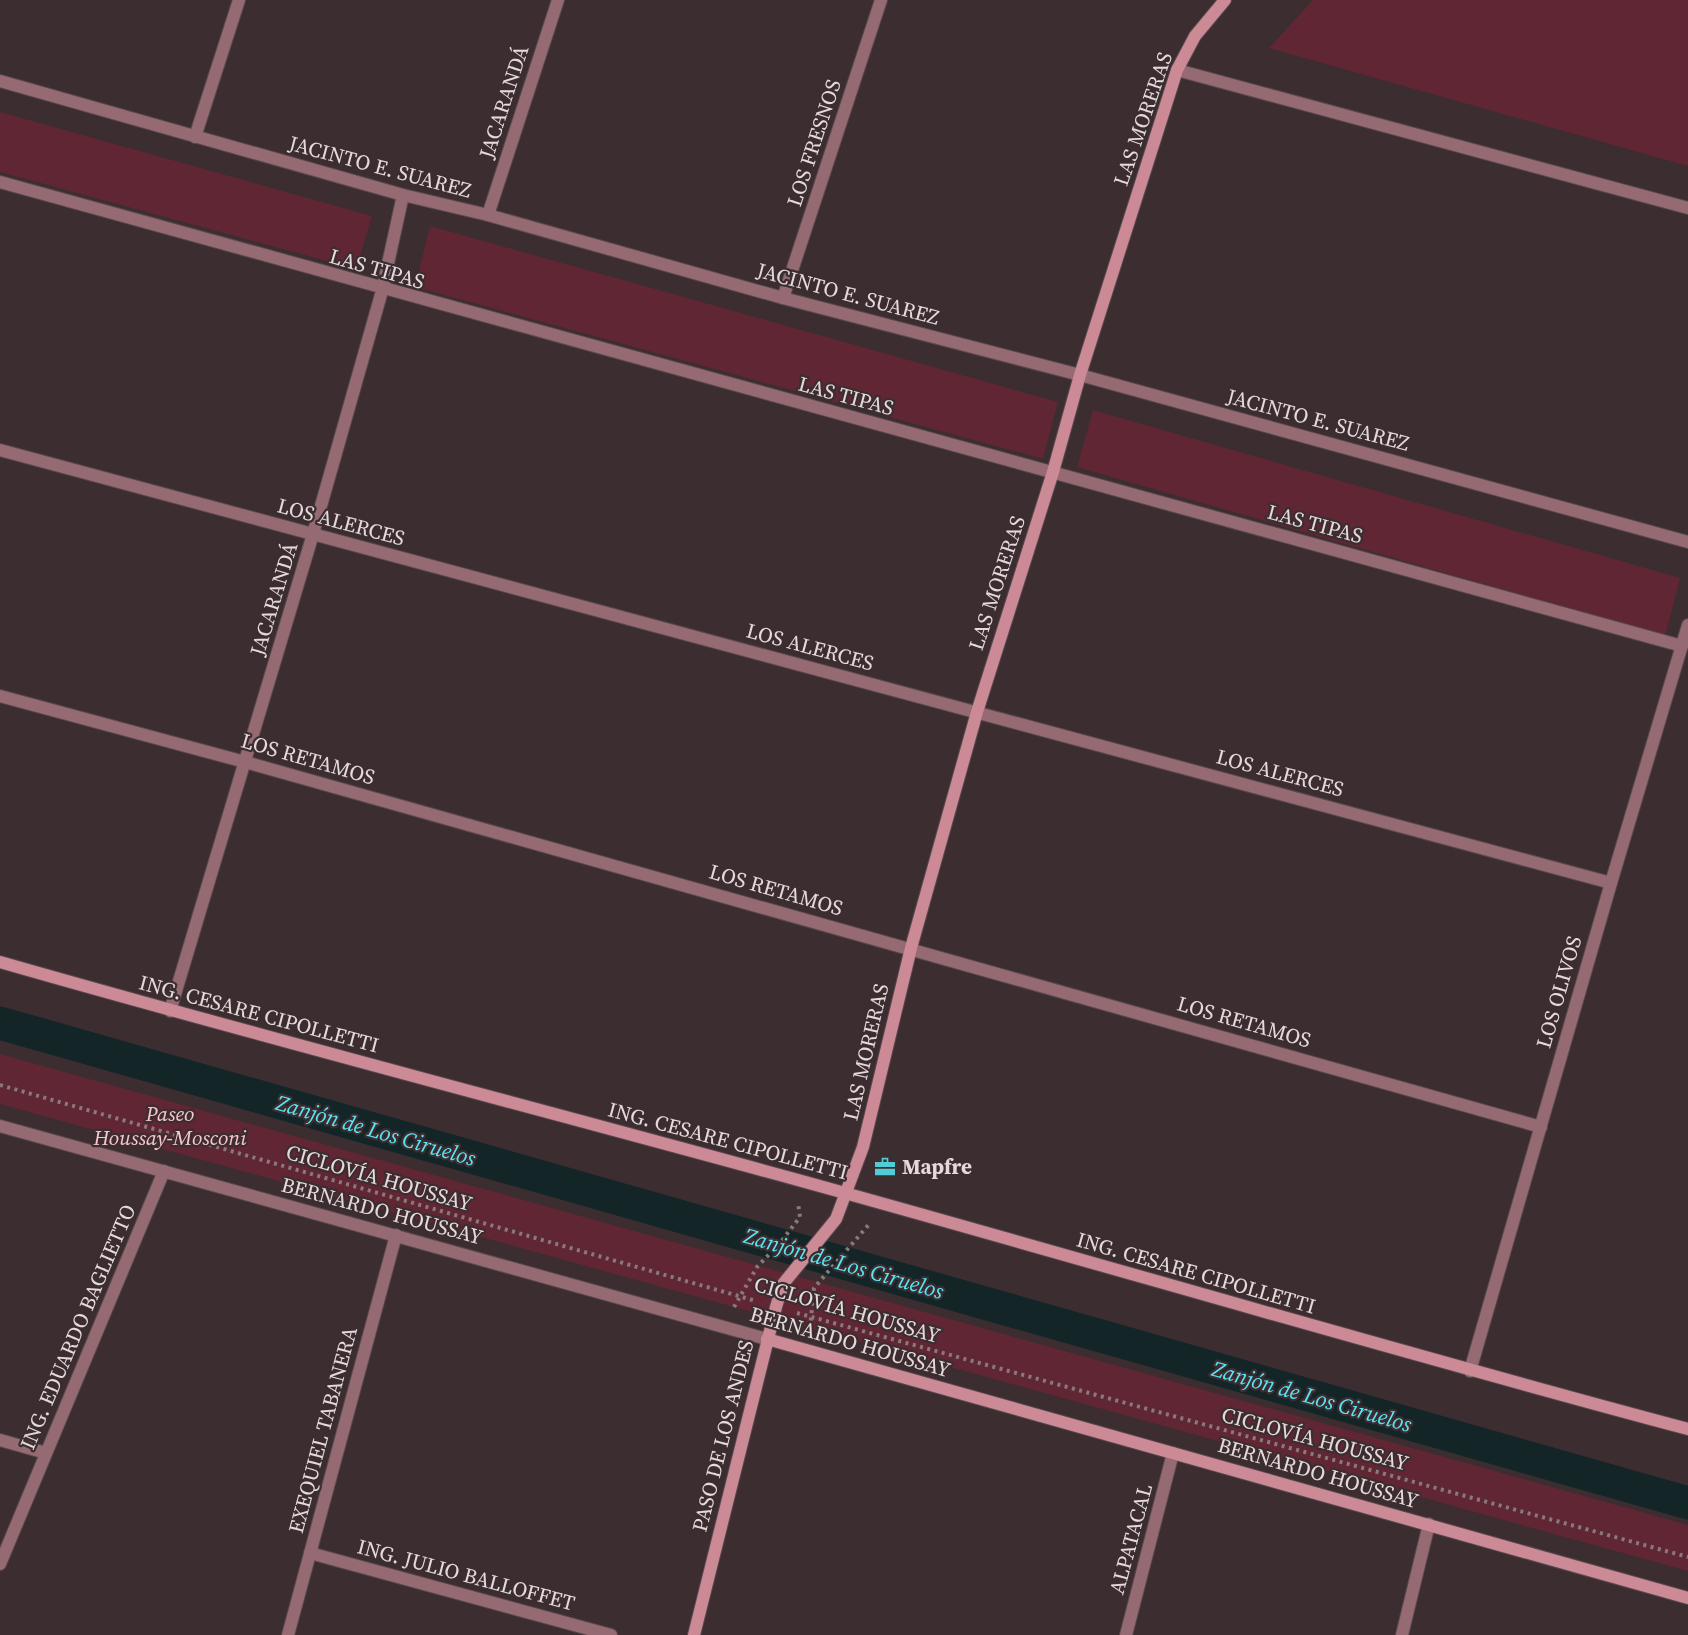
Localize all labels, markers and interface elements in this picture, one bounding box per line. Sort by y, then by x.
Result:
street label: JACARANDÁ [471,41,535,163]
street label: LAS MORERAS [1106,48,1179,190]
street label: LOS FRESNOS [779,76,848,210]
street label: JACINTO E. SUAREZ [285,128,475,205]
street label: LAS TIPAS [326,241,428,296]
street label: JACINTO E. SUAREZ [753,255,943,332]
street label: LAS TIPAS [795,369,897,422]
street label: JACINTO E. SUAREZ [1223,381,1413,458]
street label: LOS ALERCES [274,491,408,552]
street label: LAS TIPAS [1264,497,1366,550]
street label: LAS MORERAS [961,512,1032,654]
street label: JACARANDÁ [242,538,305,660]
street label: LOS ALERCES [743,616,877,677]
street label: LOS RETAMOS [238,726,378,791]
street label: LOS ALERCES [1213,742,1347,803]
street label: LOS RETAMOS [706,857,846,922]
street label: LOS OLIVOS [1529,932,1588,1051]
street label: ING. CESARE CIPOLLETTI [136,968,382,1060]
street label: LAS MORERAS [836,981,895,1123]
street label: LOS RETAMOS [1174,989,1314,1054]
water label: Zanjón de Los Ciruelos [272,1087,479,1173]
street label: ING. CESARE CIPOLLETTI [605,1095,851,1187]
park label: Paseo Houssay-Mosconi [92,1099,247,1152]
street label: CICLOVÍA HOUSSAY [283,1137,476,1218]
place label: Mapfre [902,1152,972,1181]
office icon: Mapfre [873,1155,897,1179]
street label: BERNARDO HOUSSAY [278,1170,487,1252]
street label: ING. EDUARDO BAGLIETTO [13,1200,142,1454]
water label: Zanjón de Los Ciruelos [740,1220,947,1306]
street label: ING. CESARE CIPOLLETTI [1073,1224,1319,1321]
street label: CICLOVÍA HOUSSAY [751,1269,944,1350]
street label: BERNARDO HOUSSAY [746,1299,955,1384]
street label: EXEQUIEL TABANERA [281,1323,364,1536]
street label: PASO DE LOS ANDES [685,1337,760,1535]
water label: Zanjón de Los Ciruelos [1208,1353,1415,1439]
street label: CICLOVÍA HOUSSAY [1219,1400,1412,1478]
street label: BERNARDO HOUSSAY [1214,1430,1423,1515]
street label: ALPATACAL [1102,1480,1159,1597]
street label: ING. JULIO BALLOFFET [354,1532,578,1618]

